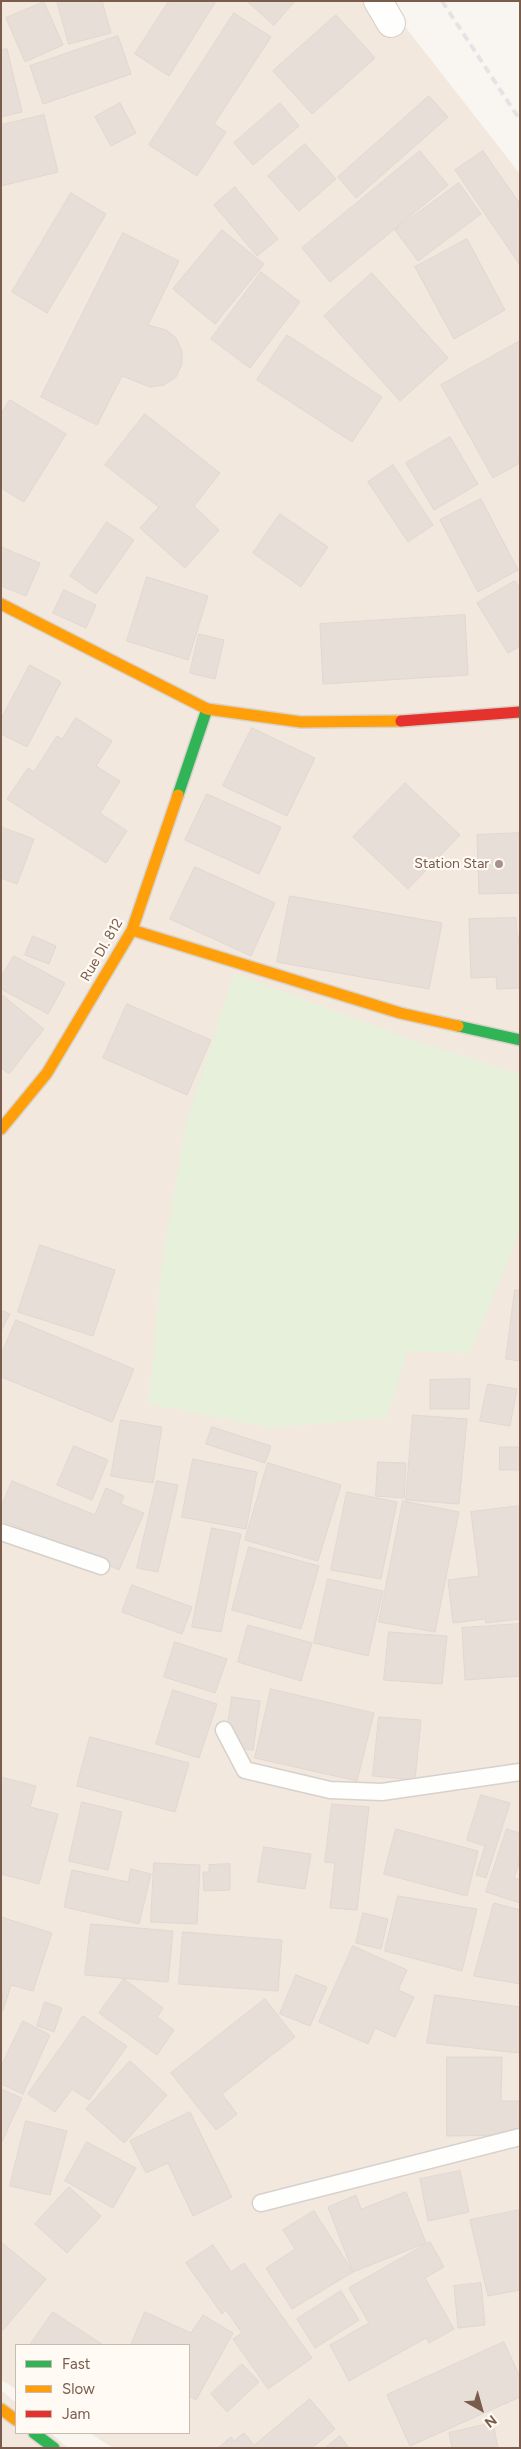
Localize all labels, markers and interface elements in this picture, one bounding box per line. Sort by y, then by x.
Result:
place label: Station Star [414,856,489,872]
marker: Station Star [493,858,505,870]
street label: Rue DI. 812 [77,916,127,984]
legend [15,2344,190,2434]
text: Fast [62,2355,90,2373]
text: Slow [62,2380,95,2398]
north arrow [456,2384,506,2434]
text: Jam [62,2405,90,2423]
text: N [481,2411,500,2431]

